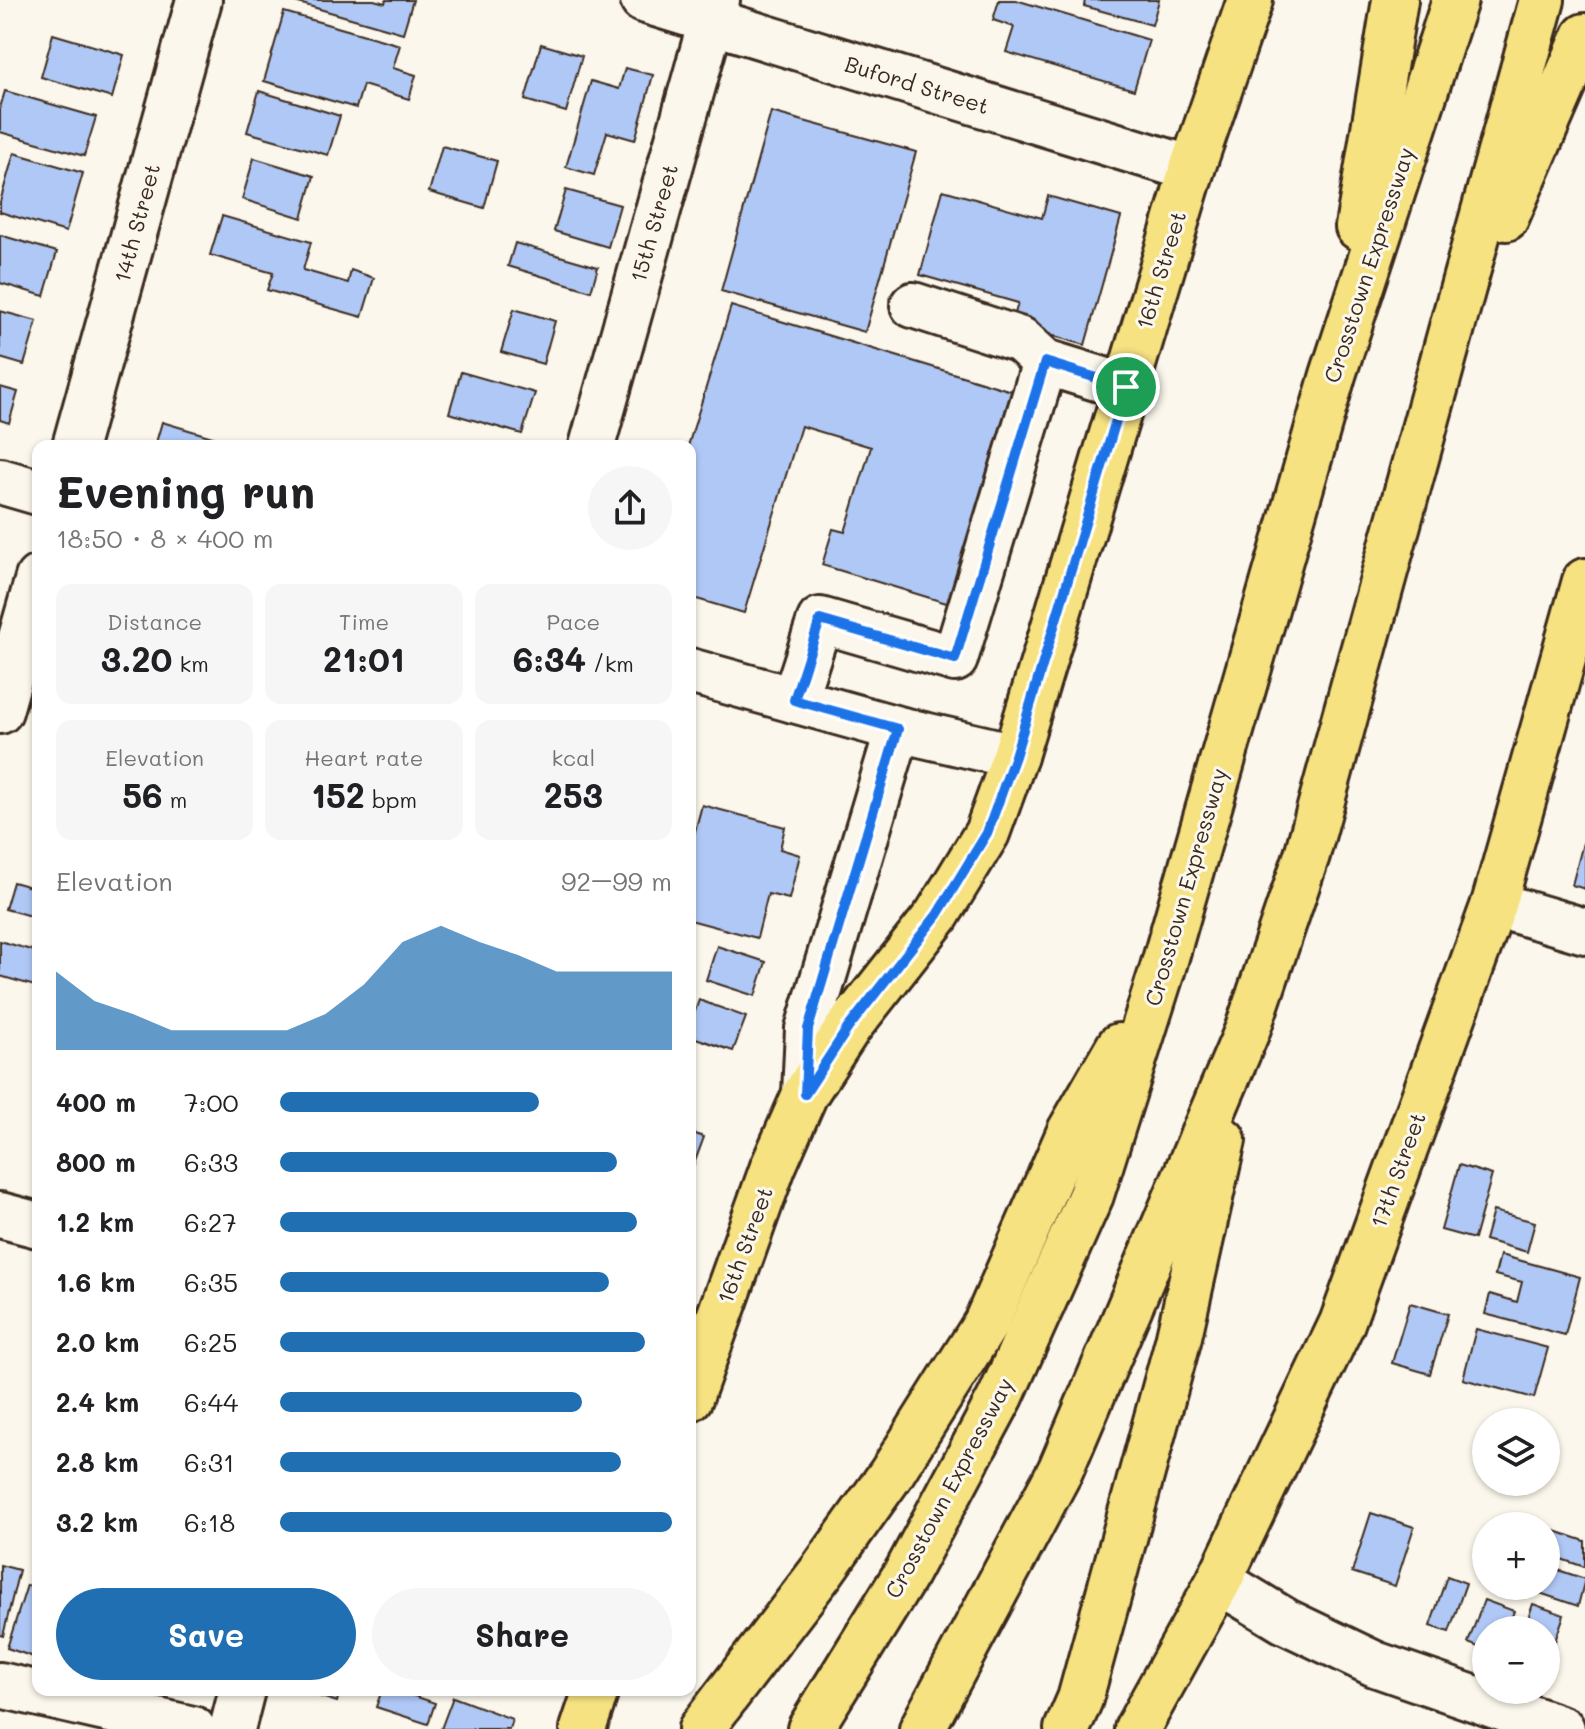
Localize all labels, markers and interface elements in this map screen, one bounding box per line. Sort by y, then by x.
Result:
street label: Buford Street [841,49,993,120]
street label: Crosstown Expressway [1317,143,1420,386]
street label: 14th Street [107,160,166,285]
street label: 15th Street [623,160,684,285]
street label: 16th Street [1129,207,1192,333]
pin [1092,353,1160,421]
icon: arrive [1104,365,1148,409]
text: Evening run [56,462,315,519]
button: share [588,466,672,550]
text: 18:50 · 8 × 400 m [56,521,273,555]
text: Distance [107,607,202,636]
text: Time [339,607,389,636]
text: Pace [546,607,600,636]
text: 3.20 [101,636,172,681]
text: 21:01 [323,636,405,681]
text: 6:34 [513,636,586,681]
text: km [172,649,209,678]
text: /km [586,649,634,678]
text: Elevation [105,743,204,772]
text: Heart rate [305,743,423,772]
text: kcal [551,743,595,772]
street label: Crosstown Expressway [1138,765,1233,1009]
text: 56 [122,772,163,817]
text: 152 [311,772,365,817]
text: 253 [544,772,603,817]
text: m [163,785,187,814]
text: bpm [365,785,417,814]
text: Elevation [56,864,173,898]
text: 92–99 m [561,864,672,898]
text: 400 m [56,1085,136,1119]
text: 7:00 [184,1085,239,1119]
street label: 17th Street [1363,1108,1432,1232]
text: 800 m [56,1145,136,1179]
text: 6:33 [184,1145,238,1179]
street label: 16th Street [710,1182,779,1307]
text: 1.2 km [56,1205,134,1239]
text: 6:27 [184,1205,237,1239]
text: 1.6 km [56,1265,135,1299]
text: 6:35 [184,1265,238,1299]
text: 2.0 km [56,1325,139,1359]
text: 6:25 [184,1325,237,1359]
street label: Crosstown Expressway [878,1372,1019,1603]
text: 2.4 km [56,1385,139,1419]
text: 6:44 [184,1385,238,1419]
map controls [1472,1408,1560,1704]
button: layers [1472,1408,1560,1496]
text: 2.8 km [56,1445,139,1479]
text: 6:31 [184,1445,235,1479]
text: 3.2 km [56,1505,138,1539]
text: 6:18 [184,1505,235,1539]
button: + [1472,1512,1560,1600]
button: Save [56,1588,356,1680]
button: Share [372,1588,672,1680]
button: − [1472,1616,1560,1704]

